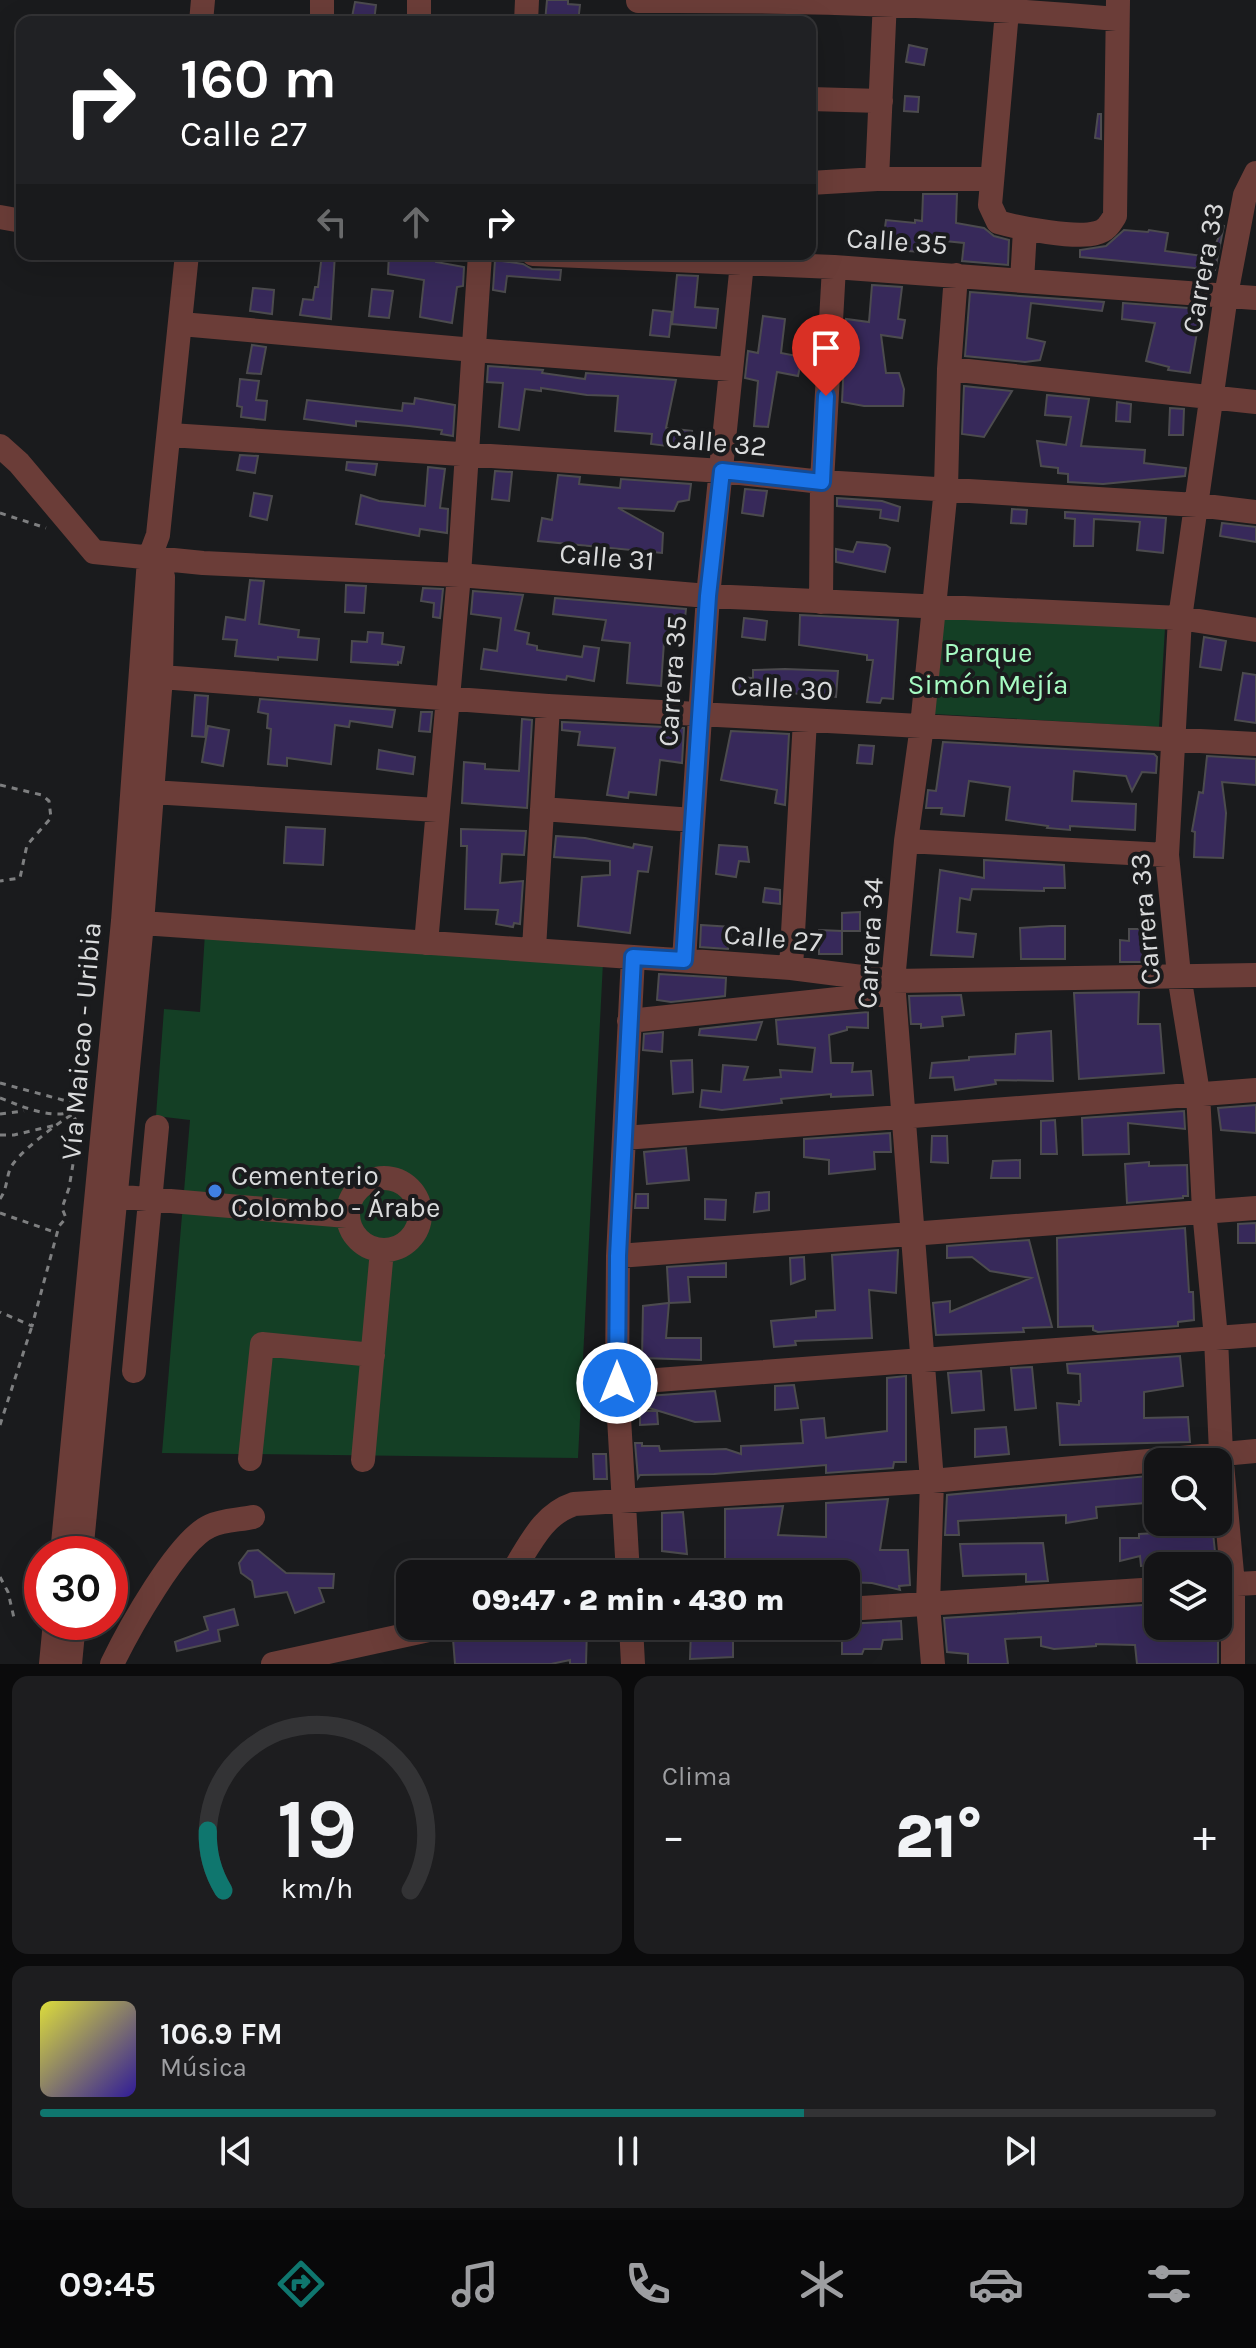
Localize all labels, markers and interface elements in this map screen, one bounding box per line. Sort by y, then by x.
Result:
text: 160 m [180,46,337,111]
icon: right [48,48,152,152]
text: Calle 27 [180,113,307,155]
icon: left [310,200,354,244]
icon: ahead [394,200,438,244]
icon: right [478,200,522,244]
street label: Carrera 33 [1175,200,1231,336]
street label: Calle 35 [845,221,949,261]
pin [792,314,860,396]
icon: arrive [804,326,848,370]
street label: Calle 32 [664,421,768,463]
street label: Calle 31 [558,536,656,578]
street label: Carrera 35 [651,614,693,748]
park label: Parque Simón Mejía [908,636,1068,701]
street label: Calle 30 [730,669,834,707]
street label: Carrera 33 [1123,852,1167,986]
street label: Carrera 34 [850,876,890,1010]
street label: Calle 27 [722,917,824,959]
street label: Vía Maicao - Uribia [54,921,108,1161]
place label: Cementerio Colombo - Árabe [231,1159,440,1224]
marker: Cementerio Colombo - Árabe [206,1182,224,1200]
position arrow [575,1341,659,1425]
map controls [1144,1448,1232,1640]
button: search [1144,1448,1232,1536]
speed limit sign: 30 [24,1536,128,1640]
button: layers [1144,1552,1232,1640]
text: 09:47 · 2 min · 430 m [472,1582,785,1618]
text: Clima [662,1761,732,1792]
text: 19 [277,1781,357,1878]
text: 21° [895,1802,983,1872]
text: − [662,1811,685,1862]
text: + [1193,1811,1216,1862]
text: km/h [281,1872,353,1905]
text: 106.9 FM [160,2016,283,2052]
text: Música [160,2052,247,2083]
icon: previous [214,2129,258,2173]
icon: pause [606,2129,650,2173]
icon: next [998,2129,1042,2173]
icon: directions [273,2256,329,2312]
icon: music [447,2256,503,2312]
icon: phone [620,2256,676,2312]
icon: climate [794,2256,850,2312]
icon: car [968,2256,1024,2312]
icon: filters [1141,2256,1197,2312]
text: 09:45 [59,2263,156,2305]

